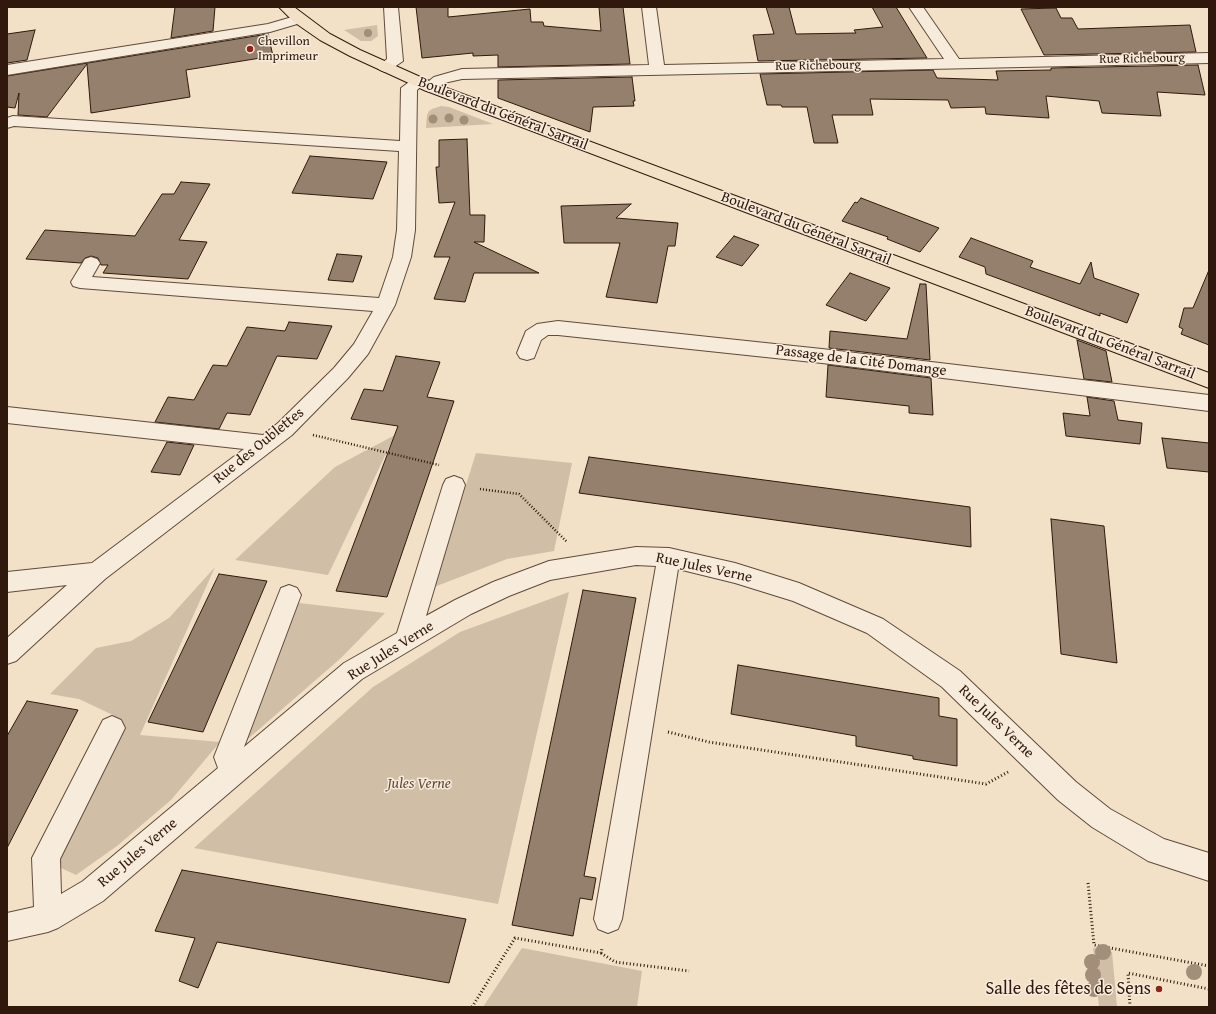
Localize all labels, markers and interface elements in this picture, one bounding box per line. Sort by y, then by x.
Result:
place label: Chevillon Imprimeur [258,34,318,65]
marker: Chevillon Imprimeur [245,44,255,54]
street label: Rue Richebourg [1099,50,1185,68]
street label: Rue Richebourg [775,57,861,75]
street label: Boulevard du Général Sarrail [415,73,591,155]
street label: Boulevard du Général Sarrail [718,188,894,270]
street label: Boulevard du Général Sarrail [1022,302,1198,384]
street label: Passage de la Cité Domange [775,342,947,380]
street label: Rue des Oublettes [210,404,308,488]
street label: Rue Jules Verne [654,549,754,587]
street label: Rue Jules Verne [345,617,437,685]
street label: Rue Jules Verne [954,681,1038,763]
park label: Jules Verne [387,775,451,793]
street label: Rue Jules Verne [95,815,181,891]
place label: Salle des fêtes de Sens [985,978,1151,1000]
marker: Salle des fêtes de Sens [1154,984,1164,994]

